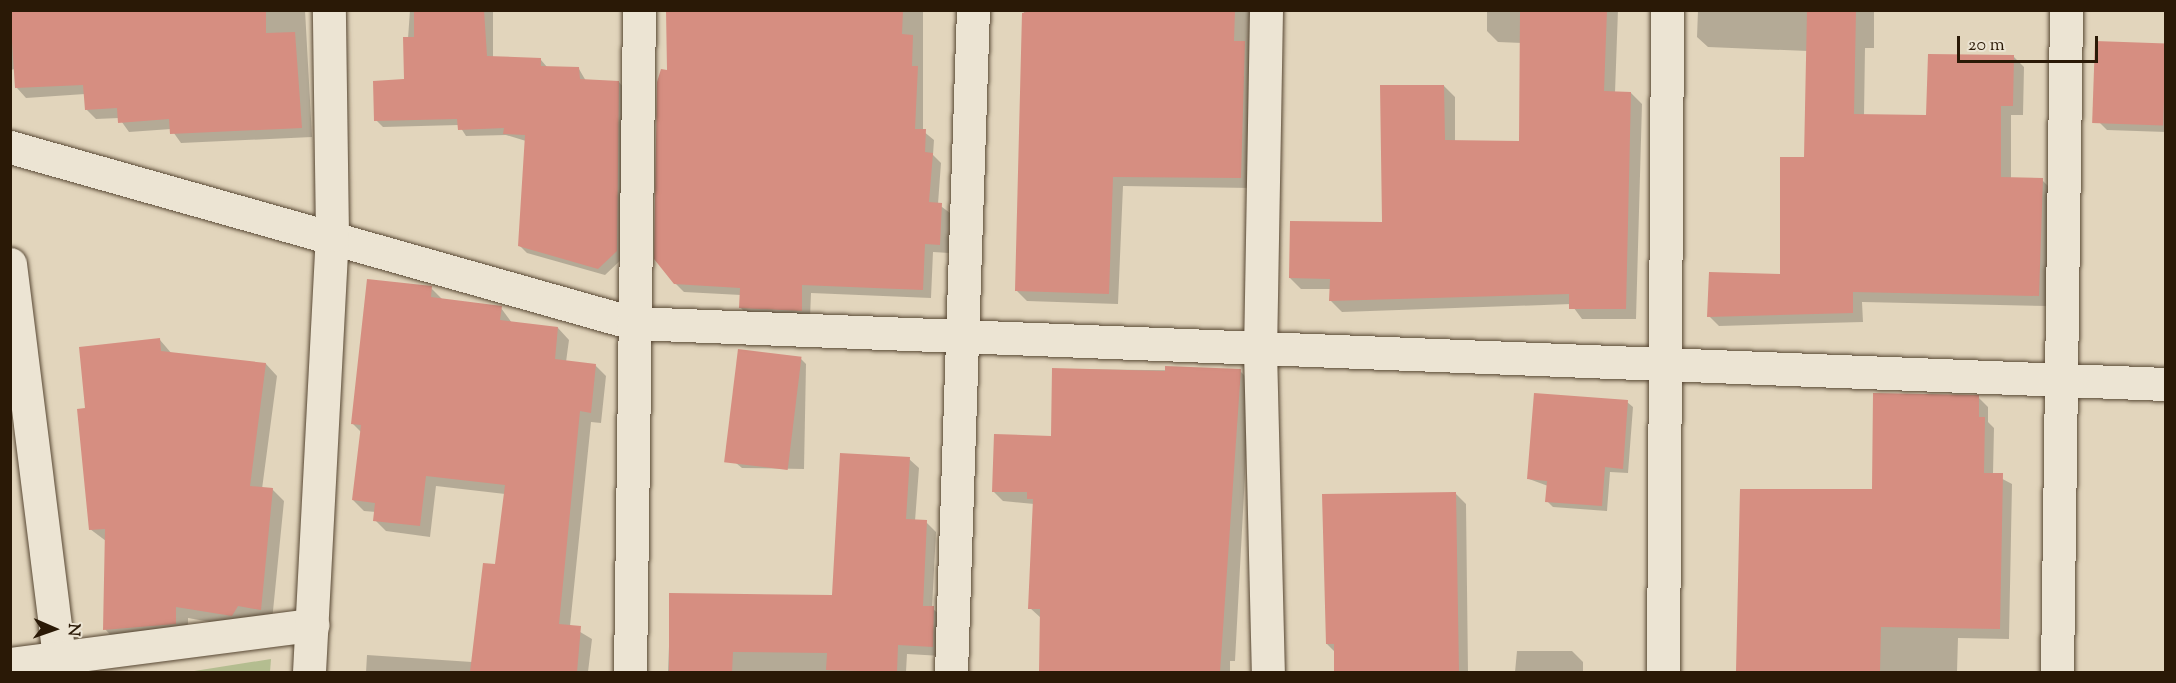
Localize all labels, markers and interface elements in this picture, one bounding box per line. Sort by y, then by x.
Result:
scale bar [1960,24,2101,62]
text: 20 m [1968,33,2005,59]
north arrow [24,599,84,659]
text: N [61,623,84,636]

